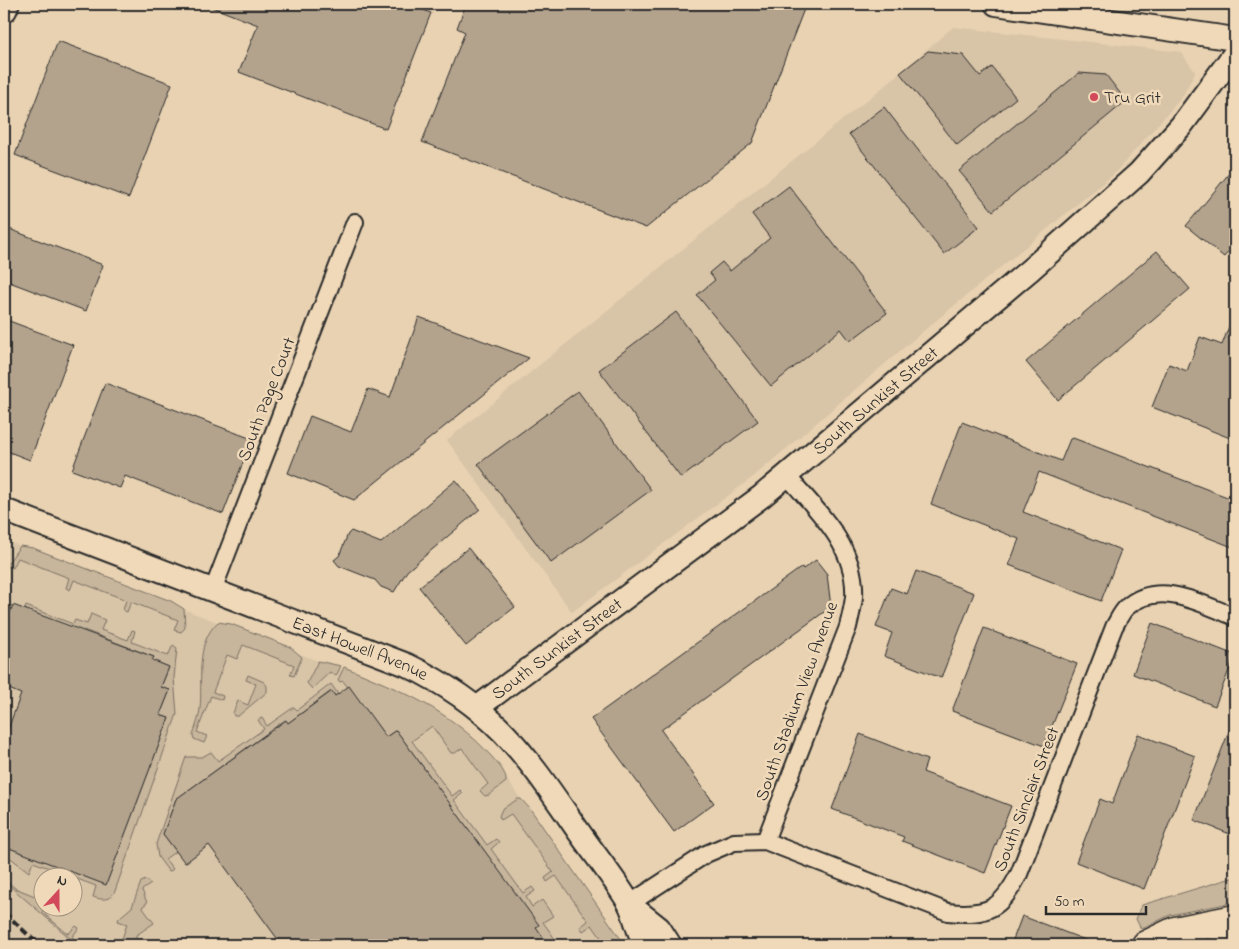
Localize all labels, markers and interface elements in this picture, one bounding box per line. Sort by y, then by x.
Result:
place label: Tru Grit [1104,86,1161,112]
marker: Tru Grit [1088,91,1100,103]
street label: South Page Court [232,334,304,466]
street label: South Sunkist Street [808,341,945,463]
street label: South Sunkist Street [487,593,629,708]
street label: South Stadium View Avenue [750,597,846,805]
street label: East Howell Avenue [288,611,433,689]
street label: South Sinclair Street [988,723,1067,876]
north arrow [32,866,82,916]
text: N [54,870,70,893]
scale bar [1046,884,1146,916]
text: 50 m [1054,891,1085,913]

